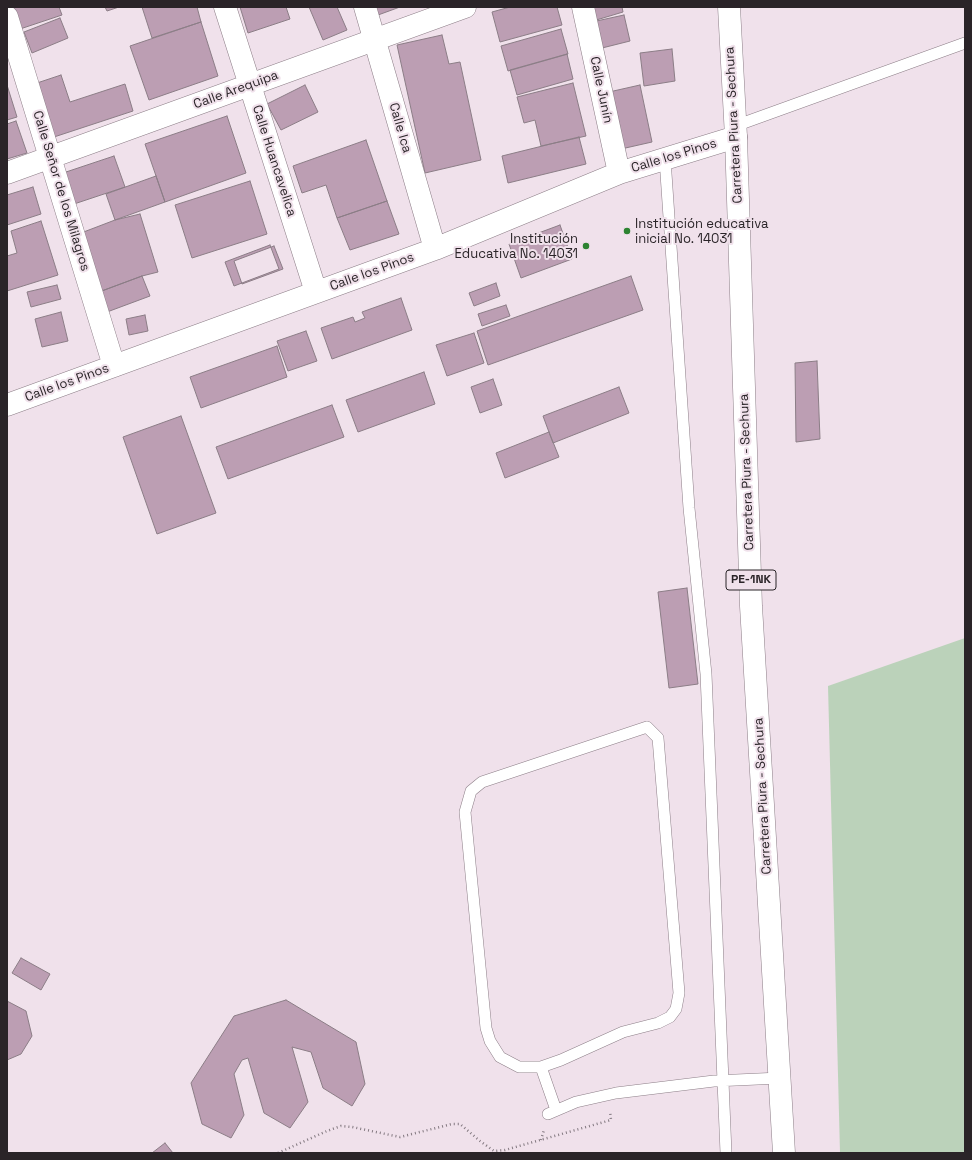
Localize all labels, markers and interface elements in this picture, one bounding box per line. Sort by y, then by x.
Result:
street label: Carretera Piura - Sechura [722,46,746,204]
street label: Calle Junín [586,55,616,125]
street label: Calle Arequipa [191,67,281,113]
street label: Calle Ica [385,101,415,155]
street label: Calle Huancavelica [249,103,299,219]
street label: Calle Señor de los Milagros [29,109,93,273]
street label: Calle los Pinos [629,136,719,176]
place label: Institución educativa inicial No. 14031 [635,216,769,247]
marker: Institución educativa inicial No. 14031 [622,226,632,236]
place label: Institución Educativa No. 14031 [455,231,578,262]
marker: Institución Educativa No. 14031 [581,241,591,251]
street label: Calle los Pinos [328,250,416,294]
street label: Calle los Pinos [23,361,111,405]
street label: Carretera Piura - Sechura [736,393,758,551]
road number: PE-1NK [726,570,776,590]
street label: Carretera Piura - Sechura [751,717,775,875]

